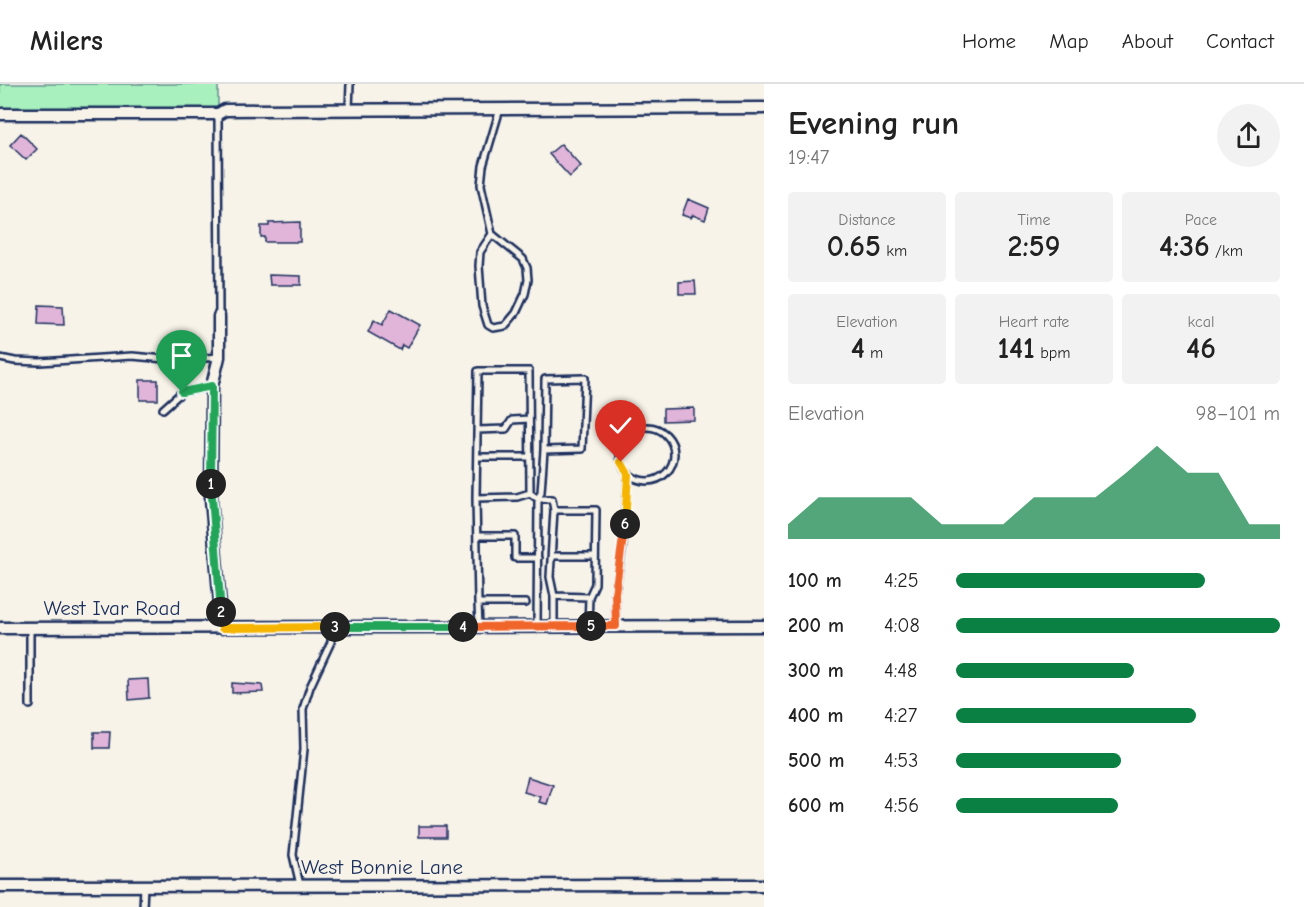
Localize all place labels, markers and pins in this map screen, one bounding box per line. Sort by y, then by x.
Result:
pin [156,330,207,392]
pin [595,400,646,462]
pin: 1 [196,469,226,499]
pin: 6 [610,509,640,539]
pin: 2 [206,597,236,627]
pin: 5 [576,611,606,641]
pin: 3 [320,612,350,642]
pin: 4 [448,612,478,642]

